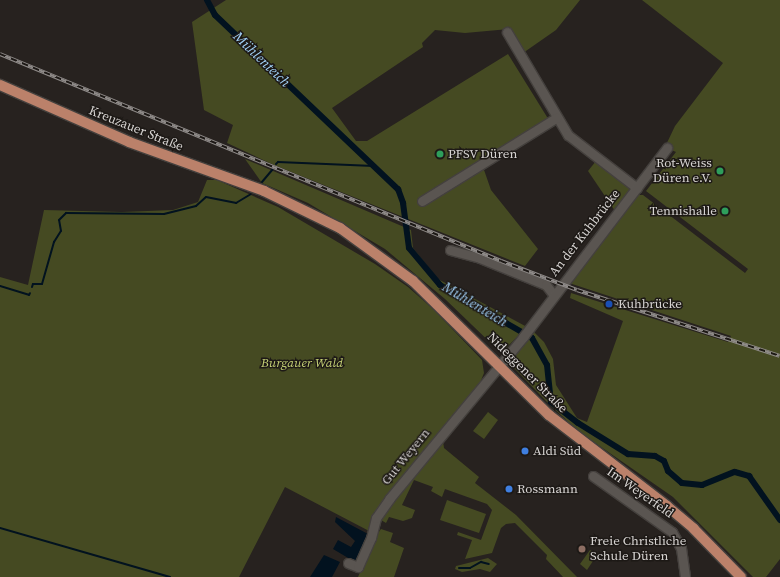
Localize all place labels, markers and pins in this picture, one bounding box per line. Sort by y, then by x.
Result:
place label: PFSV Düren [448,146,518,162]
marker: PFSV Düren [435,149,445,159]
place label: Rot-Weiss Düren e.V. [653,156,712,187]
marker: Rot-Weiss Düren e.V. [715,166,725,176]
place label: Tennishalle [649,203,717,219]
marker: Tennishalle [720,206,730,216]
place label: Kuhbrücke [618,296,682,312]
marker: Kuhbrücke [603,298,615,310]
place label: Aldi Süd [533,443,581,459]
marker: Aldi Süd [520,446,530,456]
place label: Rossmann [517,481,578,497]
marker: Rossmann [504,484,514,494]
place label: Freie Christliche Schule Düren [590,534,686,565]
marker: Freie Christliche Schule Düren [577,544,587,554]

